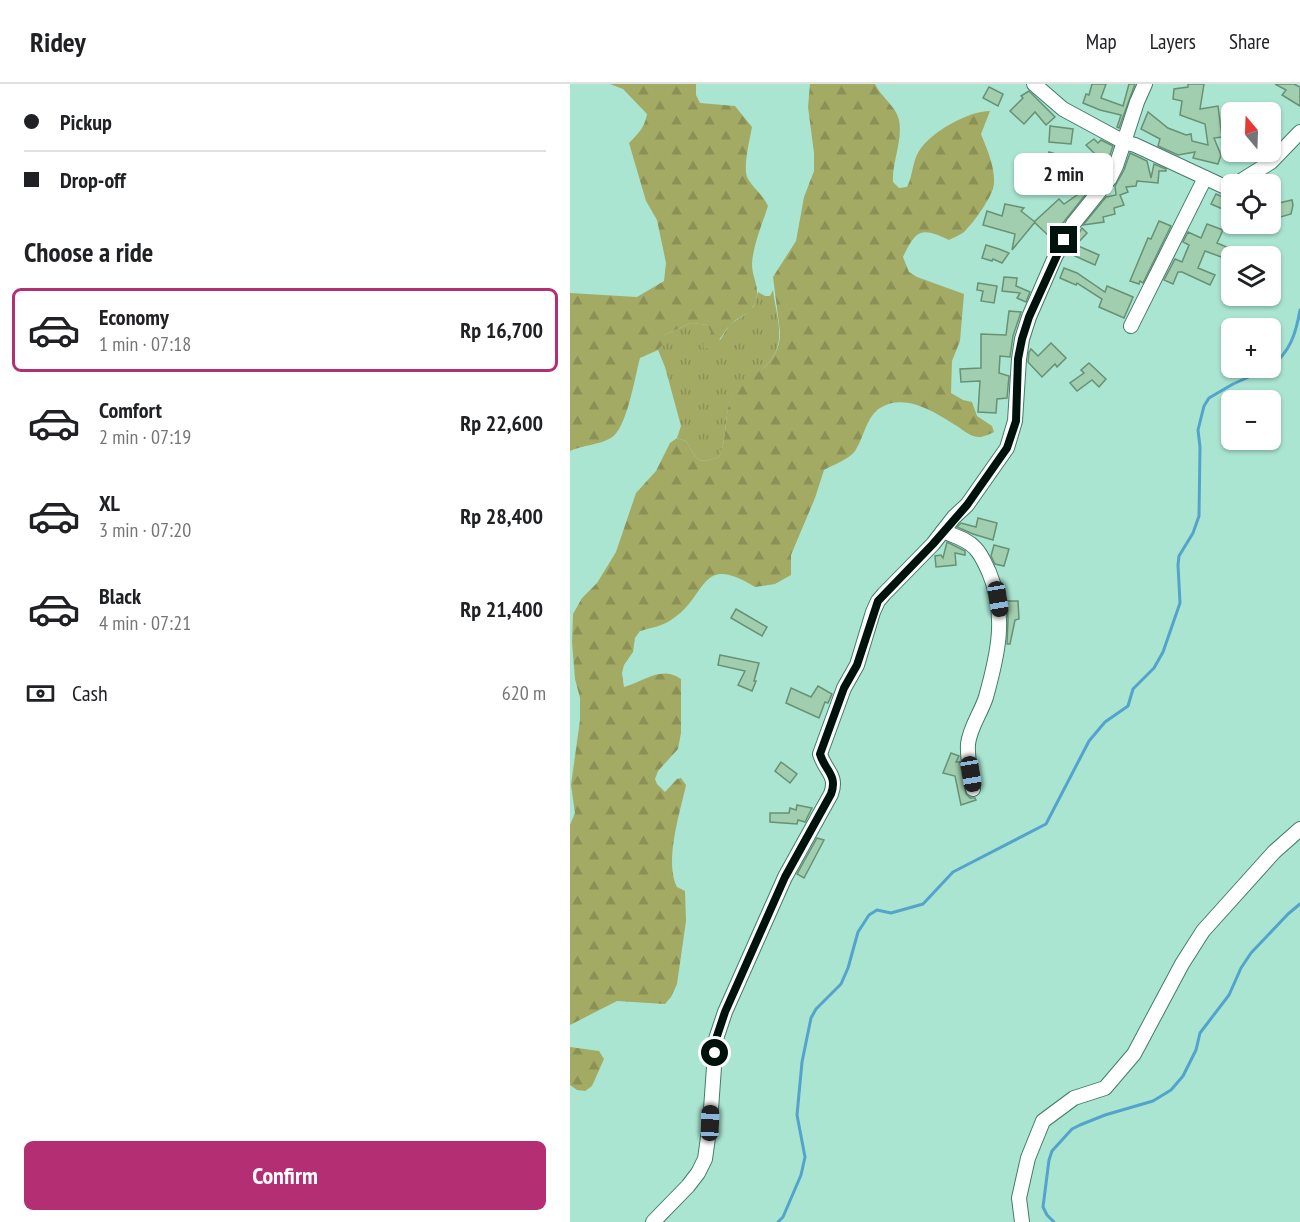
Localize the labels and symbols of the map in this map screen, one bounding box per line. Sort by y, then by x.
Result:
north arrow [1221,102,1281,162]
callout: 2 min [1014,153,1114,195]
route end [1050,226,1077,253]
car [986,580,1010,618]
car [959,755,983,793]
route start [701,1039,728,1066]
car [700,1105,720,1141]

